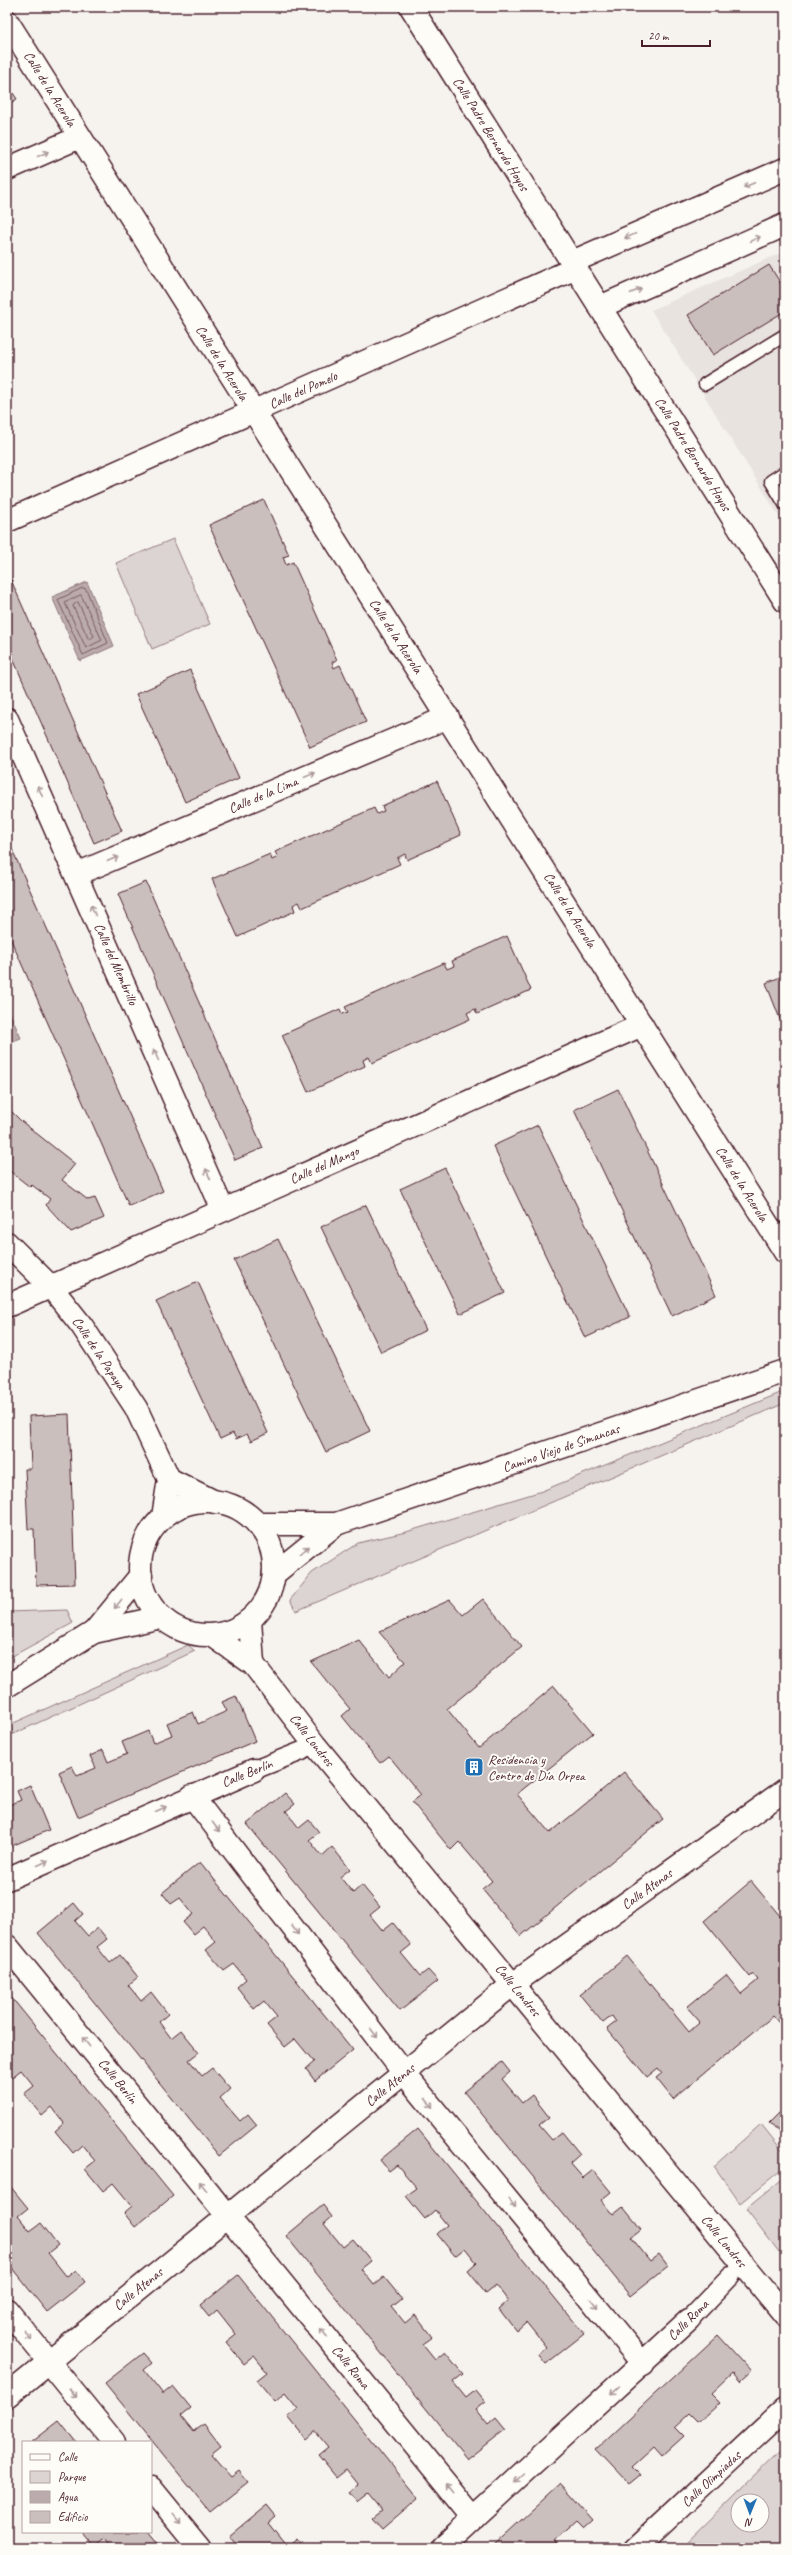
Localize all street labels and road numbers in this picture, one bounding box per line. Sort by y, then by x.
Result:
street label: Calle de la Acerola [20,48,80,131]
street label: Calle Padre Bernardo Hoyos [449,74,533,195]
street label: Calle de la Acerola [192,322,252,405]
street label: Calle del Pomelo [266,367,341,413]
street label: Calle Padre Bernardo Hoyos [651,394,735,515]
street label: Calle de la Acerola [366,595,427,677]
street label: Calle de la Lima [226,772,301,817]
street label: Calle de la Acerola [540,869,600,952]
street label: Calle del Membrillo [90,920,142,1009]
street label: Calle del Mango [287,1141,363,1188]
street label: Calle de la Acerola [712,1143,772,1226]
street label: Calle de la Papaya [68,1313,130,1393]
street label: Camino Viejo de Simancas [500,1420,623,1476]
street label: Calle Londres [286,1710,339,1771]
street label: Calle Berlín [219,1755,276,1791]
street label: Calle Atenas [618,1864,677,1913]
street label: Calle Londres [492,1960,545,2021]
street label: Calle Berlín [95,2055,142,2108]
street label: Calle Atenas [362,2059,419,2110]
street label: Calle Londres [698,2211,751,2272]
street label: Calle Atenas [110,2263,167,2314]
street label: Calle Roma [664,2295,713,2344]
street label: Calle Roma [328,2342,374,2393]
street label: Calle Olimpiadas [678,2446,745,2511]

